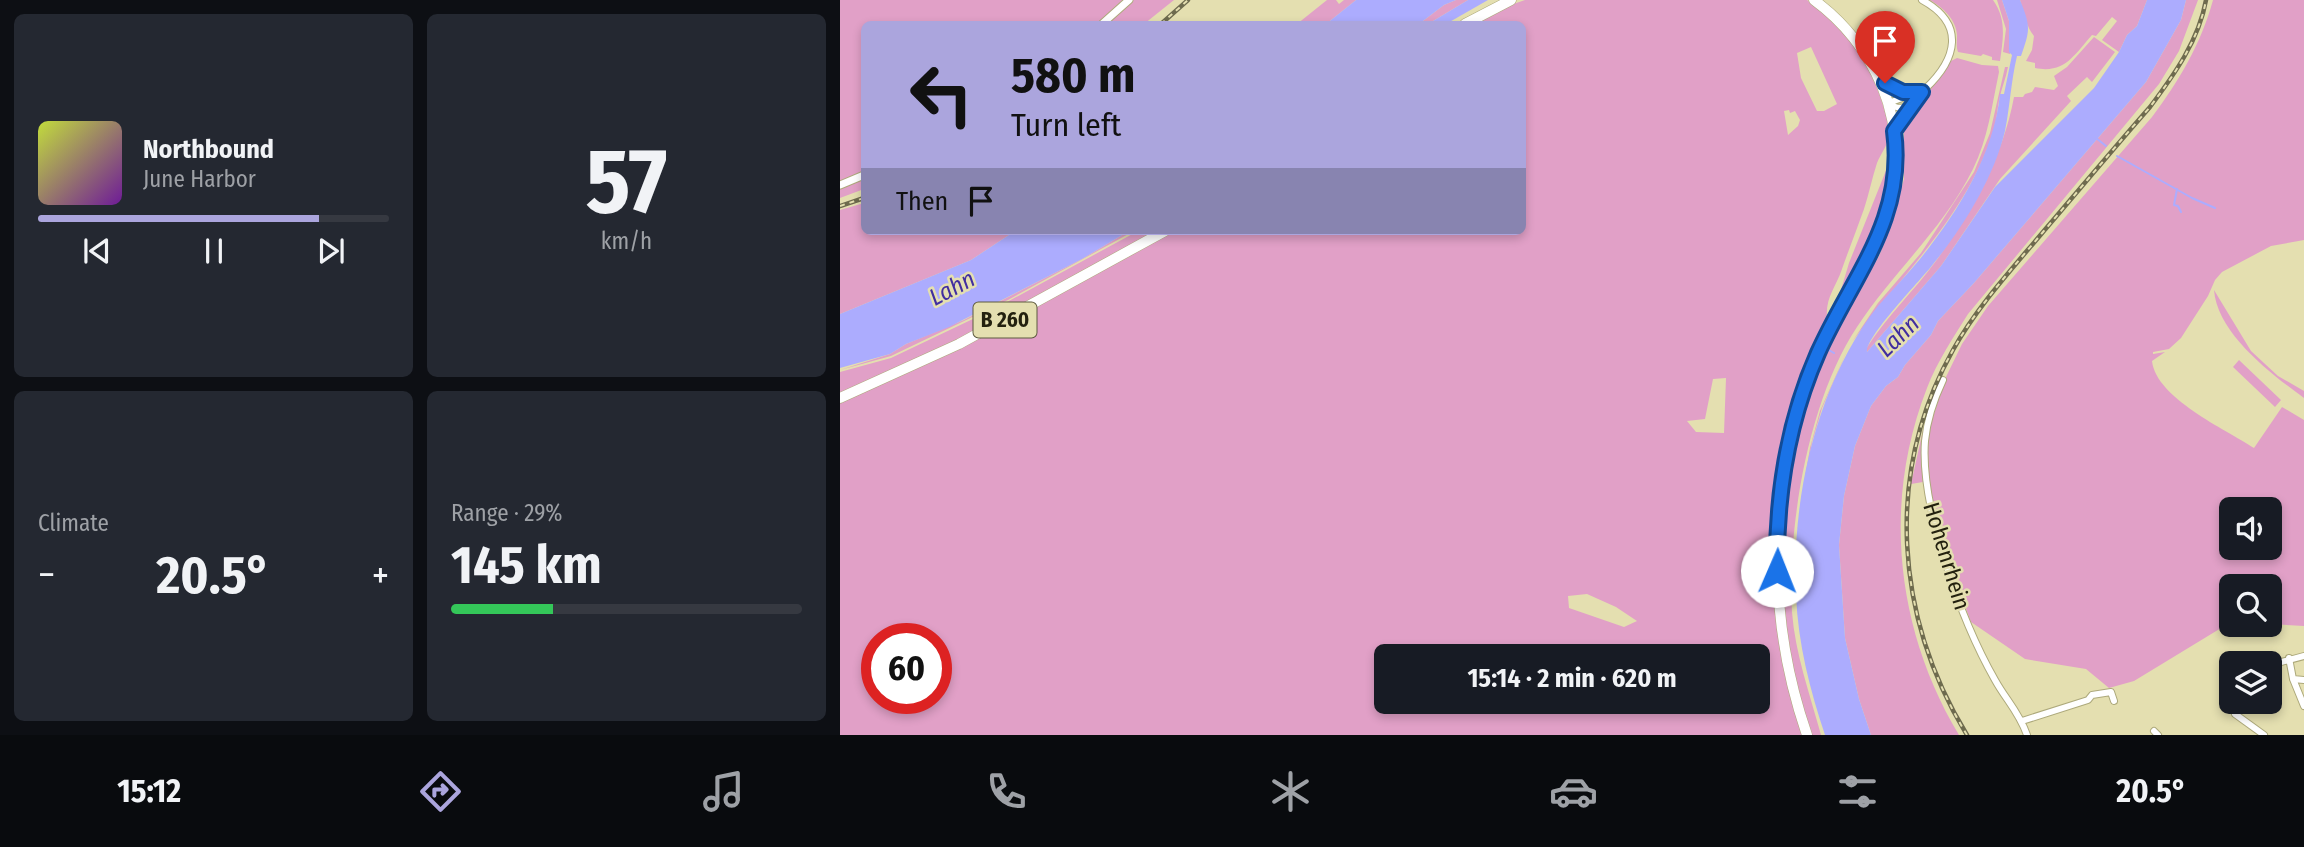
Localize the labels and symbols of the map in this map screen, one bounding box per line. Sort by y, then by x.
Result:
pin [1855,11,1915,83]
water label: Lahn [924,264,980,312]
road number: B 260 [974,302,1036,338]
water label: Lahn [1871,309,1925,363]
street label: Hohenrhein [1917,499,1977,613]
position arrow [1740,534,1814,608]
speed limit sign: 60 [861,623,952,714]

